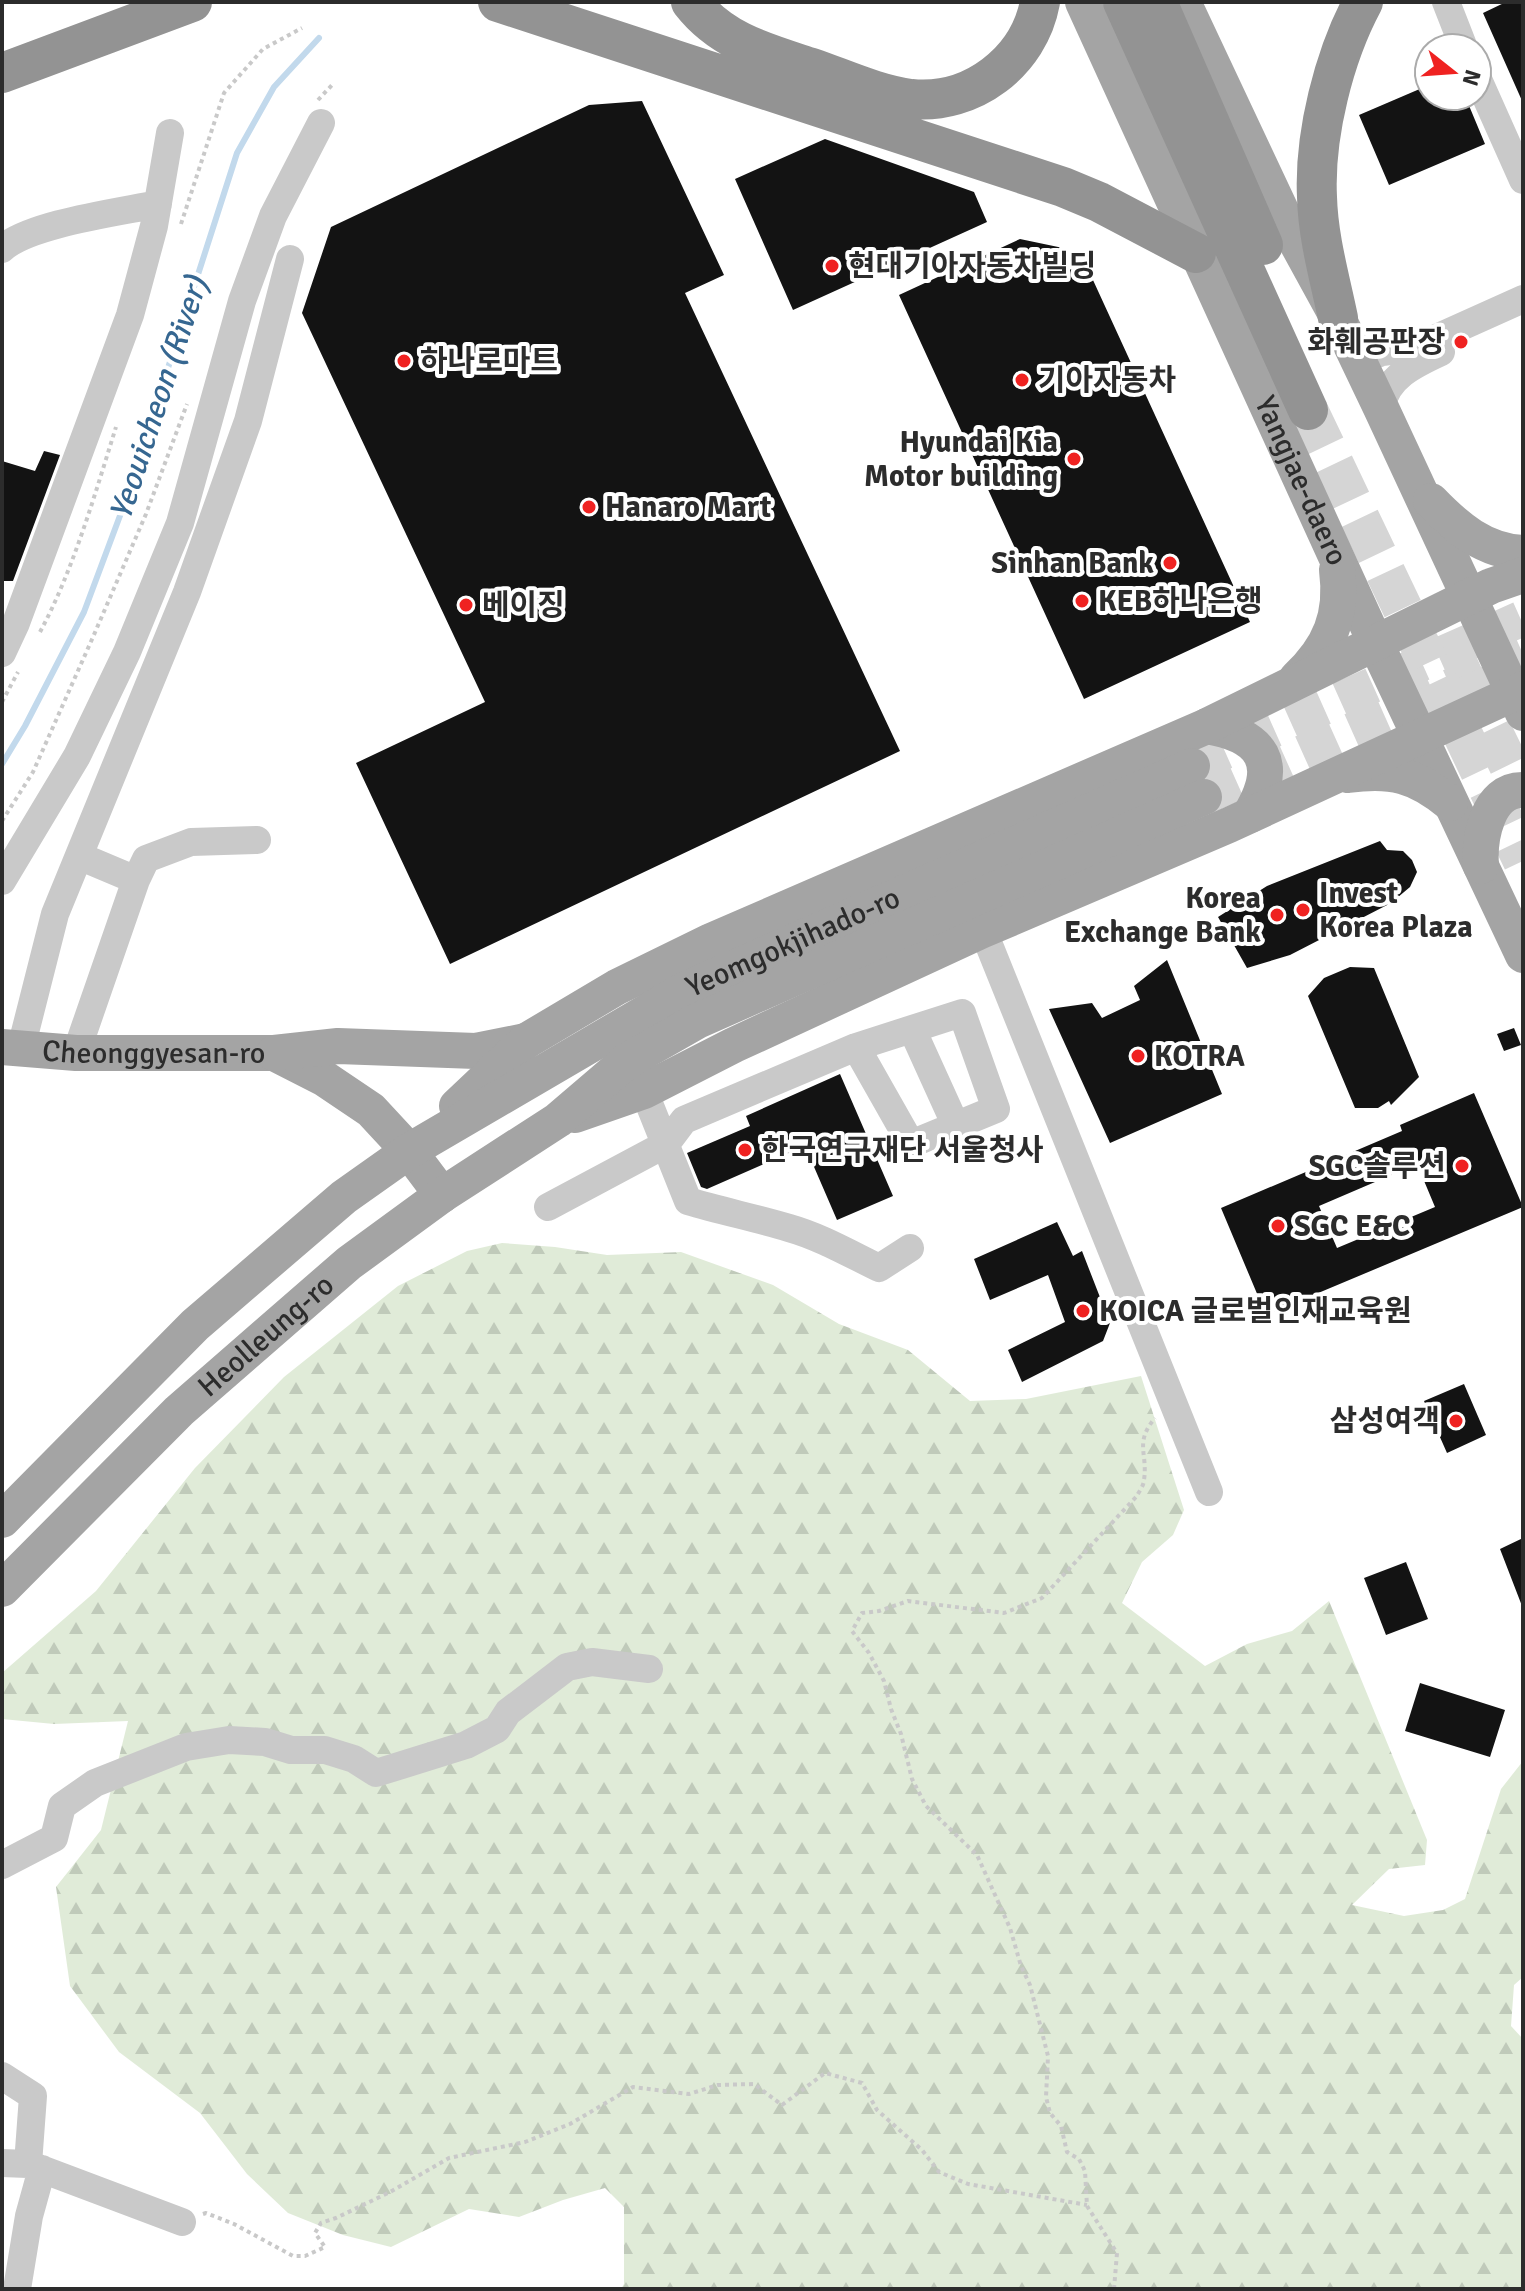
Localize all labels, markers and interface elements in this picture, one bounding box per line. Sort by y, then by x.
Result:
north arrow [1413,32,1493,112]
text: N [1456,66,1487,89]
place label: 현대기아자동차빌딩 [848,248,1096,285]
marker: 현대기아자동차빌딩 [823,257,841,275]
water label: Yeouicheon (River) [101,270,217,525]
place label: 화훼공판장 [1307,324,1445,361]
marker: 화훼공판장 [1452,333,1470,351]
place label: 하나로마트 [420,343,558,380]
marker: 하나로마트 [395,352,413,370]
place label: 기아자동차 [1038,362,1176,399]
marker: 기아자동차 [1013,371,1031,389]
street label: Yangjae-daero [1246,390,1356,571]
place label: Hyundai Kia Motor building [864,424,1058,495]
marker: Hyundai Kia Motor building [1065,450,1083,468]
place label: Hanaro Mart [605,489,771,526]
marker: Hanaro Mart [580,498,598,516]
place label: Sinhan Bank [991,545,1154,582]
marker: Sinhan Bank [1161,554,1179,572]
place label: KEB하나은행 [1098,583,1263,620]
place label: 베이징 [482,587,565,624]
marker: KEB하나은행 [1073,592,1091,610]
marker: 베이징 [457,596,475,614]
place label: Invest Korea Plaza [1319,875,1473,946]
street label: Yeomgokjihado-ro [680,879,906,1006]
place label: Korea Exchange Bank [1064,880,1261,951]
marker: Invest Korea Plaza [1294,901,1312,919]
marker: Korea Exchange Bank [1268,906,1286,924]
street label: Cheonggyesan-ro [41,1032,265,1072]
place label: KOTRA [1154,1038,1245,1075]
marker: KOTRA [1129,1047,1147,1065]
place label: 한국연구재단 서울청사 [761,1132,1044,1169]
marker: 한국연구재단 서울청사 [736,1141,754,1159]
place label: SGC솔루션 [1309,1148,1446,1185]
marker: SGC솔루션 [1453,1157,1471,1175]
place label: SGC E&C [1294,1208,1410,1245]
marker: SGC E&C [1269,1217,1287,1235]
street label: Heolleung-ro [190,1267,342,1405]
place label: KOICA 글로벌인재교육원 [1099,1293,1412,1330]
marker: KOICA 글로벌인재교육원 [1074,1302,1092,1320]
place label: 삼성여객 [1330,1403,1440,1440]
marker: 삼성여객 [1447,1412,1465,1430]

